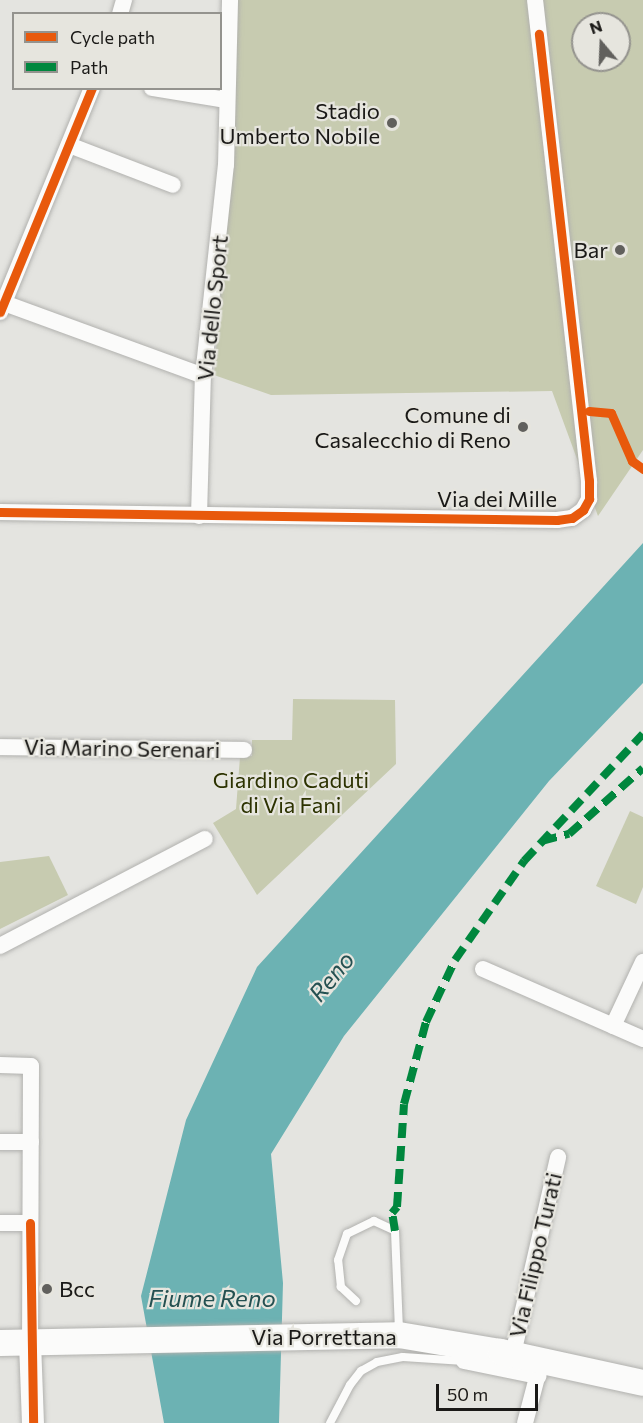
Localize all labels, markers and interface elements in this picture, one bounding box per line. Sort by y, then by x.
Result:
legend [12,12,222,90]
north arrow [571,12,631,72]
text: N [587,15,604,37]
text: Cycle path [70,26,155,48]
text: Path [70,56,108,78]
place label: Stadio Umberto Nobile [220,97,380,148]
marker: Stadio Umberto Nobile [385,116,399,130]
street label: Via dello Sport [191,234,233,382]
place label: Bar [574,237,608,263]
marker: Bar [613,243,627,257]
place label: Comune di Casalecchio di Reno [314,401,511,452]
marker: Comune di Casalecchio di Reno [516,420,530,434]
street label: Via dei Mille [437,486,557,512]
street label: Via Marino Serenari [24,733,220,763]
park label: Giardino Caduti di Via Fani [213,766,369,818]
water label: Reno [302,945,360,1007]
street label: Via Filippo Turati [503,1170,567,1340]
place label: Bcc [59,1276,95,1302]
marker: Bcc [40,1282,54,1296]
water label: Fiume Reno [148,1284,276,1312]
street label: Via Porrettana [251,1324,397,1350]
scale bar [439,1372,541,1410]
text: 50 m [447,1383,488,1405]

